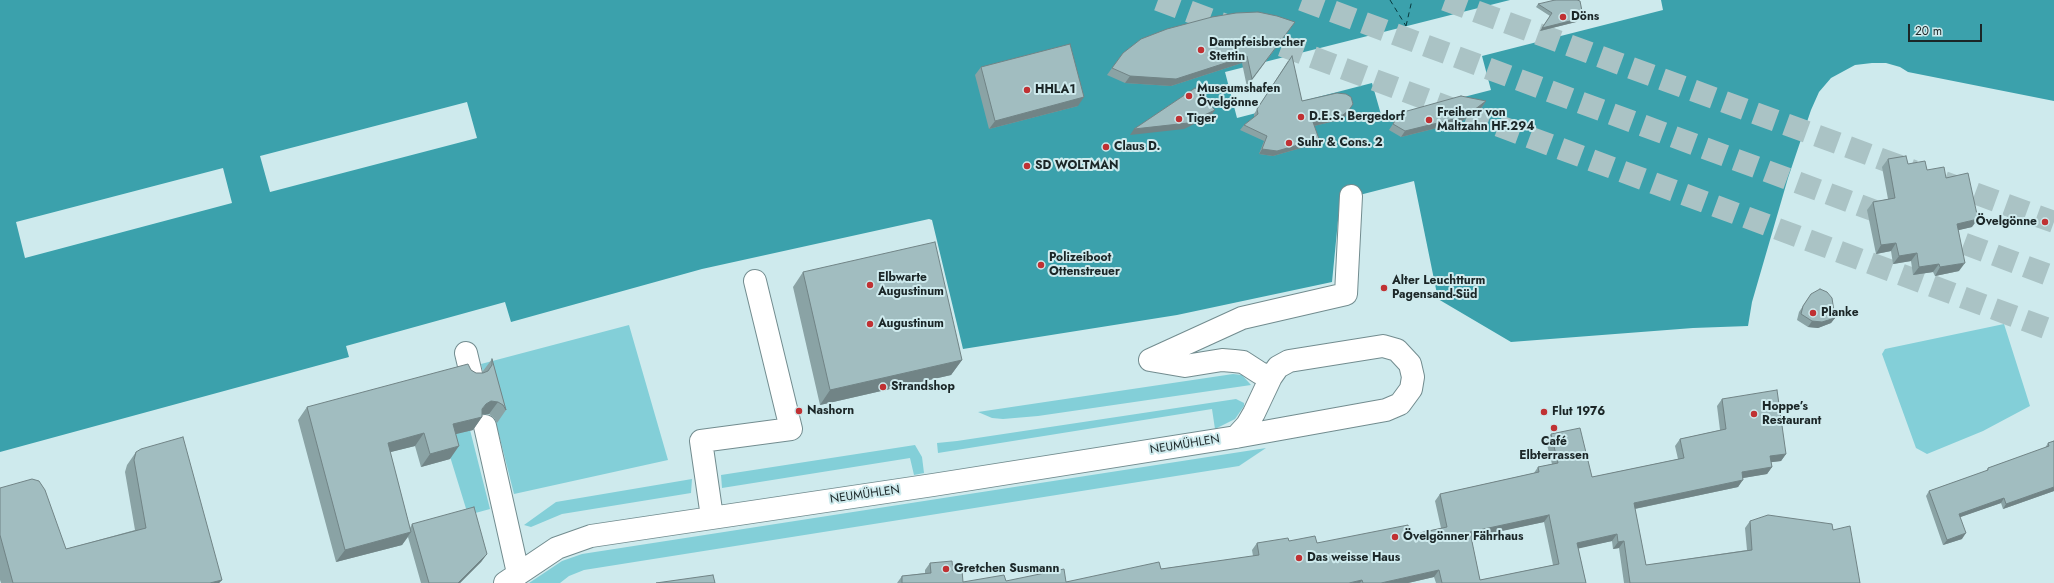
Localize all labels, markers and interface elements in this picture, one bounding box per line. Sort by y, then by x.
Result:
place label: Döns [1571,10,1599,24]
marker: Döns [1558,12,1568,22]
scale bar [1910,16,1984,42]
text: 20 m [1915,22,1942,40]
place label: Dampfeisbrecher Stettin [1209,36,1305,64]
marker: Dampfeisbrecher Stettin [1196,45,1206,55]
place label: Museumshafen Övelgönne [1197,82,1280,110]
place label: HHLA1 [1035,83,1075,97]
marker: HHLA1 [1022,85,1032,95]
marker: Museumshafen Övelgönne [1184,91,1194,101]
place label: Freiherr von Maltzahn HF.294 [1437,106,1535,134]
place label: D.E.S. Bergedorf [1309,110,1405,124]
place label: Tiger [1187,112,1216,126]
marker: D.E.S. Bergedorf [1296,112,1306,122]
marker: Tiger [1174,114,1184,124]
marker: Freiherr von Maltzahn HF.294 [1424,115,1434,125]
place label: Suhr & Cons. 2 [1297,136,1383,150]
marker: Suhr & Cons. 2 [1284,138,1294,148]
place label: Claus D. [1114,140,1160,154]
marker: Claus D. [1101,142,1111,152]
place label: SD WOLTMAN [1035,159,1119,173]
marker: SD WOLTMAN [1022,161,1032,171]
place label: Övelgönne [1976,215,2037,229]
marker: Övelgönne [2040,217,2050,227]
place label: Polizeiboot Ottenstreuer [1049,251,1120,279]
marker: Polizeiboot Ottenstreuer [1036,260,1046,270]
place label: Elbwarte Augustinum [878,271,944,299]
place label: Alter Leuchtturm Pagensand-Süd [1392,274,1485,302]
marker: Elbwarte Augustinum [865,280,875,290]
marker: Alter Leuchtturm Pagensand-Süd [1379,283,1389,293]
place label: Planke [1821,306,1859,320]
marker: Planke [1808,308,1818,318]
place label: Augustinum [878,317,944,331]
marker: Augustinum [865,319,875,329]
place label: Strandshop [891,380,955,394]
marker: Strandshop [878,382,888,392]
place label: Hoppe’s Restaurant [1762,400,1821,428]
place label: Nashorn [807,404,854,418]
place label: Flut 1976 [1552,405,1605,419]
marker: Nashorn [794,406,804,416]
marker: Flut 1976 [1539,407,1549,417]
marker: Hoppe’s Restaurant [1749,409,1759,419]
marker: Café Elbterrassen [1549,423,1559,433]
street label: NEUMÜHLEN [1149,432,1221,458]
place label: Café Elbterrassen [1519,435,1589,463]
street label: NEUMÜHLEN [829,483,901,507]
place label: Övelgönner Fährhaus [1403,530,1523,544]
marker: Övelgönner Fährhaus [1390,532,1400,542]
place label: Das weisse Haus [1307,551,1400,565]
marker: Das weisse Haus [1294,553,1304,563]
place label: Gretchen Susmann [954,562,1059,576]
marker: Gretchen Susmann [941,564,951,574]

